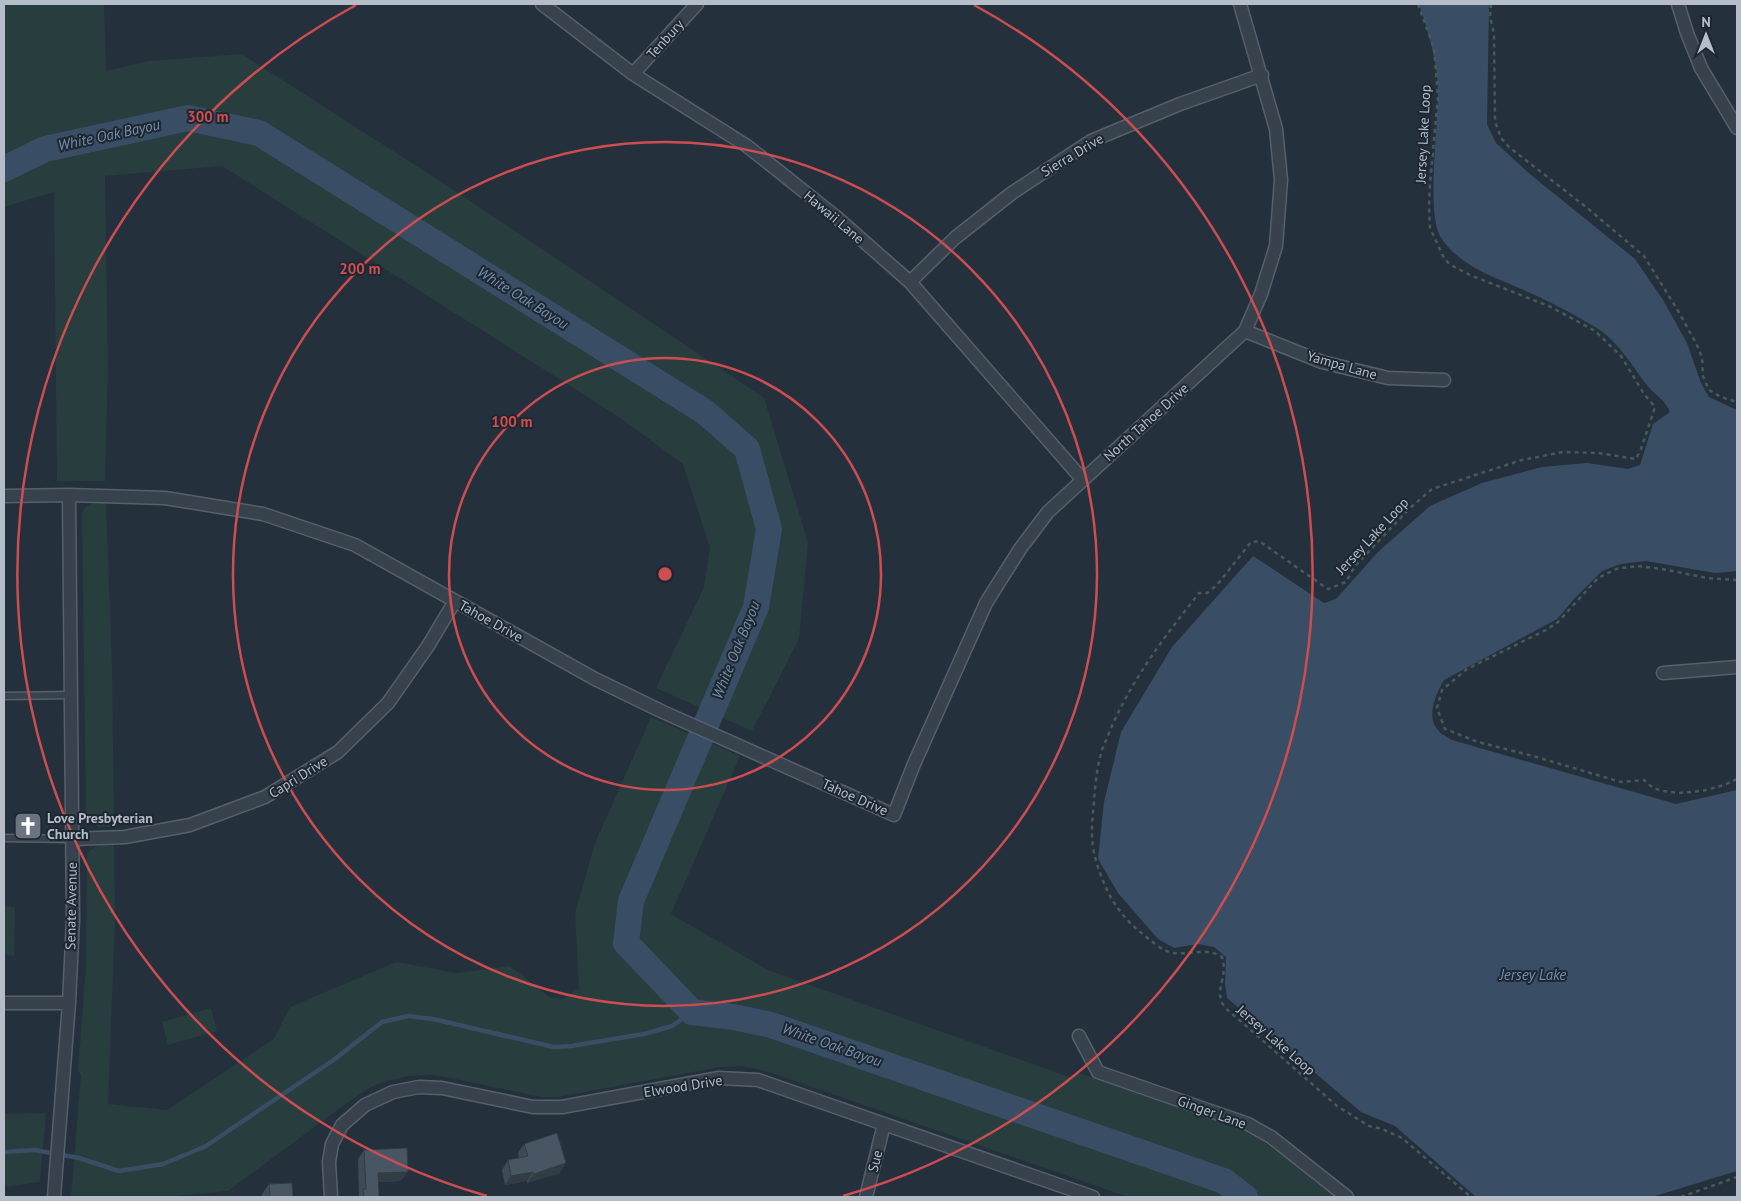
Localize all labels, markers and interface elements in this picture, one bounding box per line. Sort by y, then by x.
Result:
north arrow [1681,10,1731,60]
text: N [1701,13,1711,31]
street label: Tenbury [643,15,688,63]
street label: Jersey Lake Loop [1411,84,1435,185]
text: 300 m [187,107,229,126]
water label: White Oak Bayou [56,114,162,155]
street label: Sierra Drive [1037,129,1107,181]
street label: Hawaii Lane [800,186,868,248]
text: 200 m [339,259,381,278]
water label: White Oak Bayou [474,262,573,333]
street label: Yampa Lane [1305,346,1379,384]
street label: North Tahoe Drive [1100,379,1192,465]
text: 100 m [491,412,533,431]
street label: Jersey Lake Loop [1331,494,1412,579]
centre of rings [656,565,674,583]
street label: Tahoe Drive [456,596,526,646]
water label: White Oak Bayou [707,598,764,701]
street label: Capri Drive [265,752,331,802]
street label: Tahoe Drive [819,774,891,820]
place label: Love Presbyterian Church [47,809,153,843]
church icon: Love Presbyterian Church [13,811,43,841]
street label: Senate Avenue [61,862,81,950]
water label: Jersey Lake [1499,965,1566,984]
street label: Jersey Lake Loop [1232,1000,1319,1079]
water label: White Oak Bayou [780,1019,885,1071]
street label: Elwood Drive [642,1071,724,1101]
street label: Ginger Lane [1175,1091,1249,1133]
street label: Sue [864,1148,886,1174]

